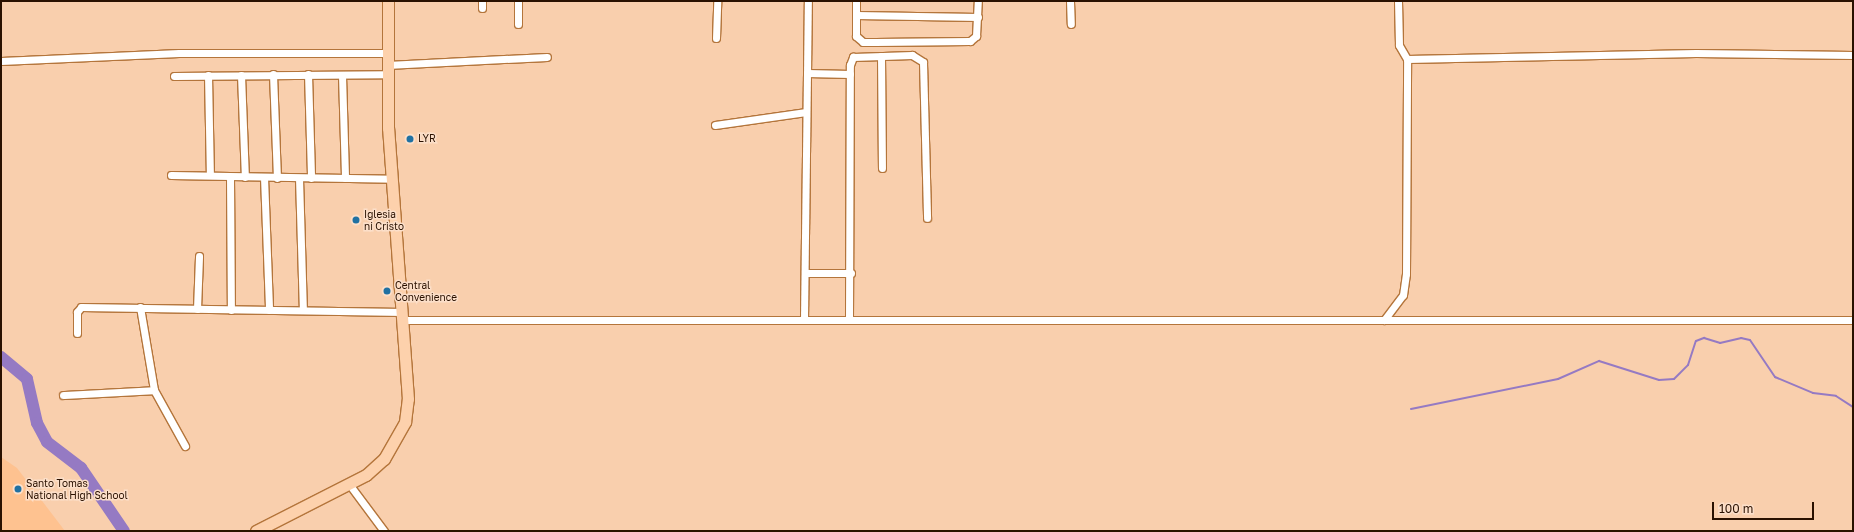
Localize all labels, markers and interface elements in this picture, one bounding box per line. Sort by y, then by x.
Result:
place label: LYR [418,133,436,145]
marker: LYR [405,134,415,144]
place label: Iglesia ni Cristo [364,208,404,232]
marker: Iglesia ni Cristo [351,215,361,225]
place label: Central Convenience [395,279,457,302]
marker: Central Convenience [382,286,392,296]
place label: Santo Tomas National High School [26,477,128,500]
marker: Santo Tomas National High School [13,484,23,494]
scale bar [1714,494,1816,520]
text: 100 m [1719,501,1753,516]

